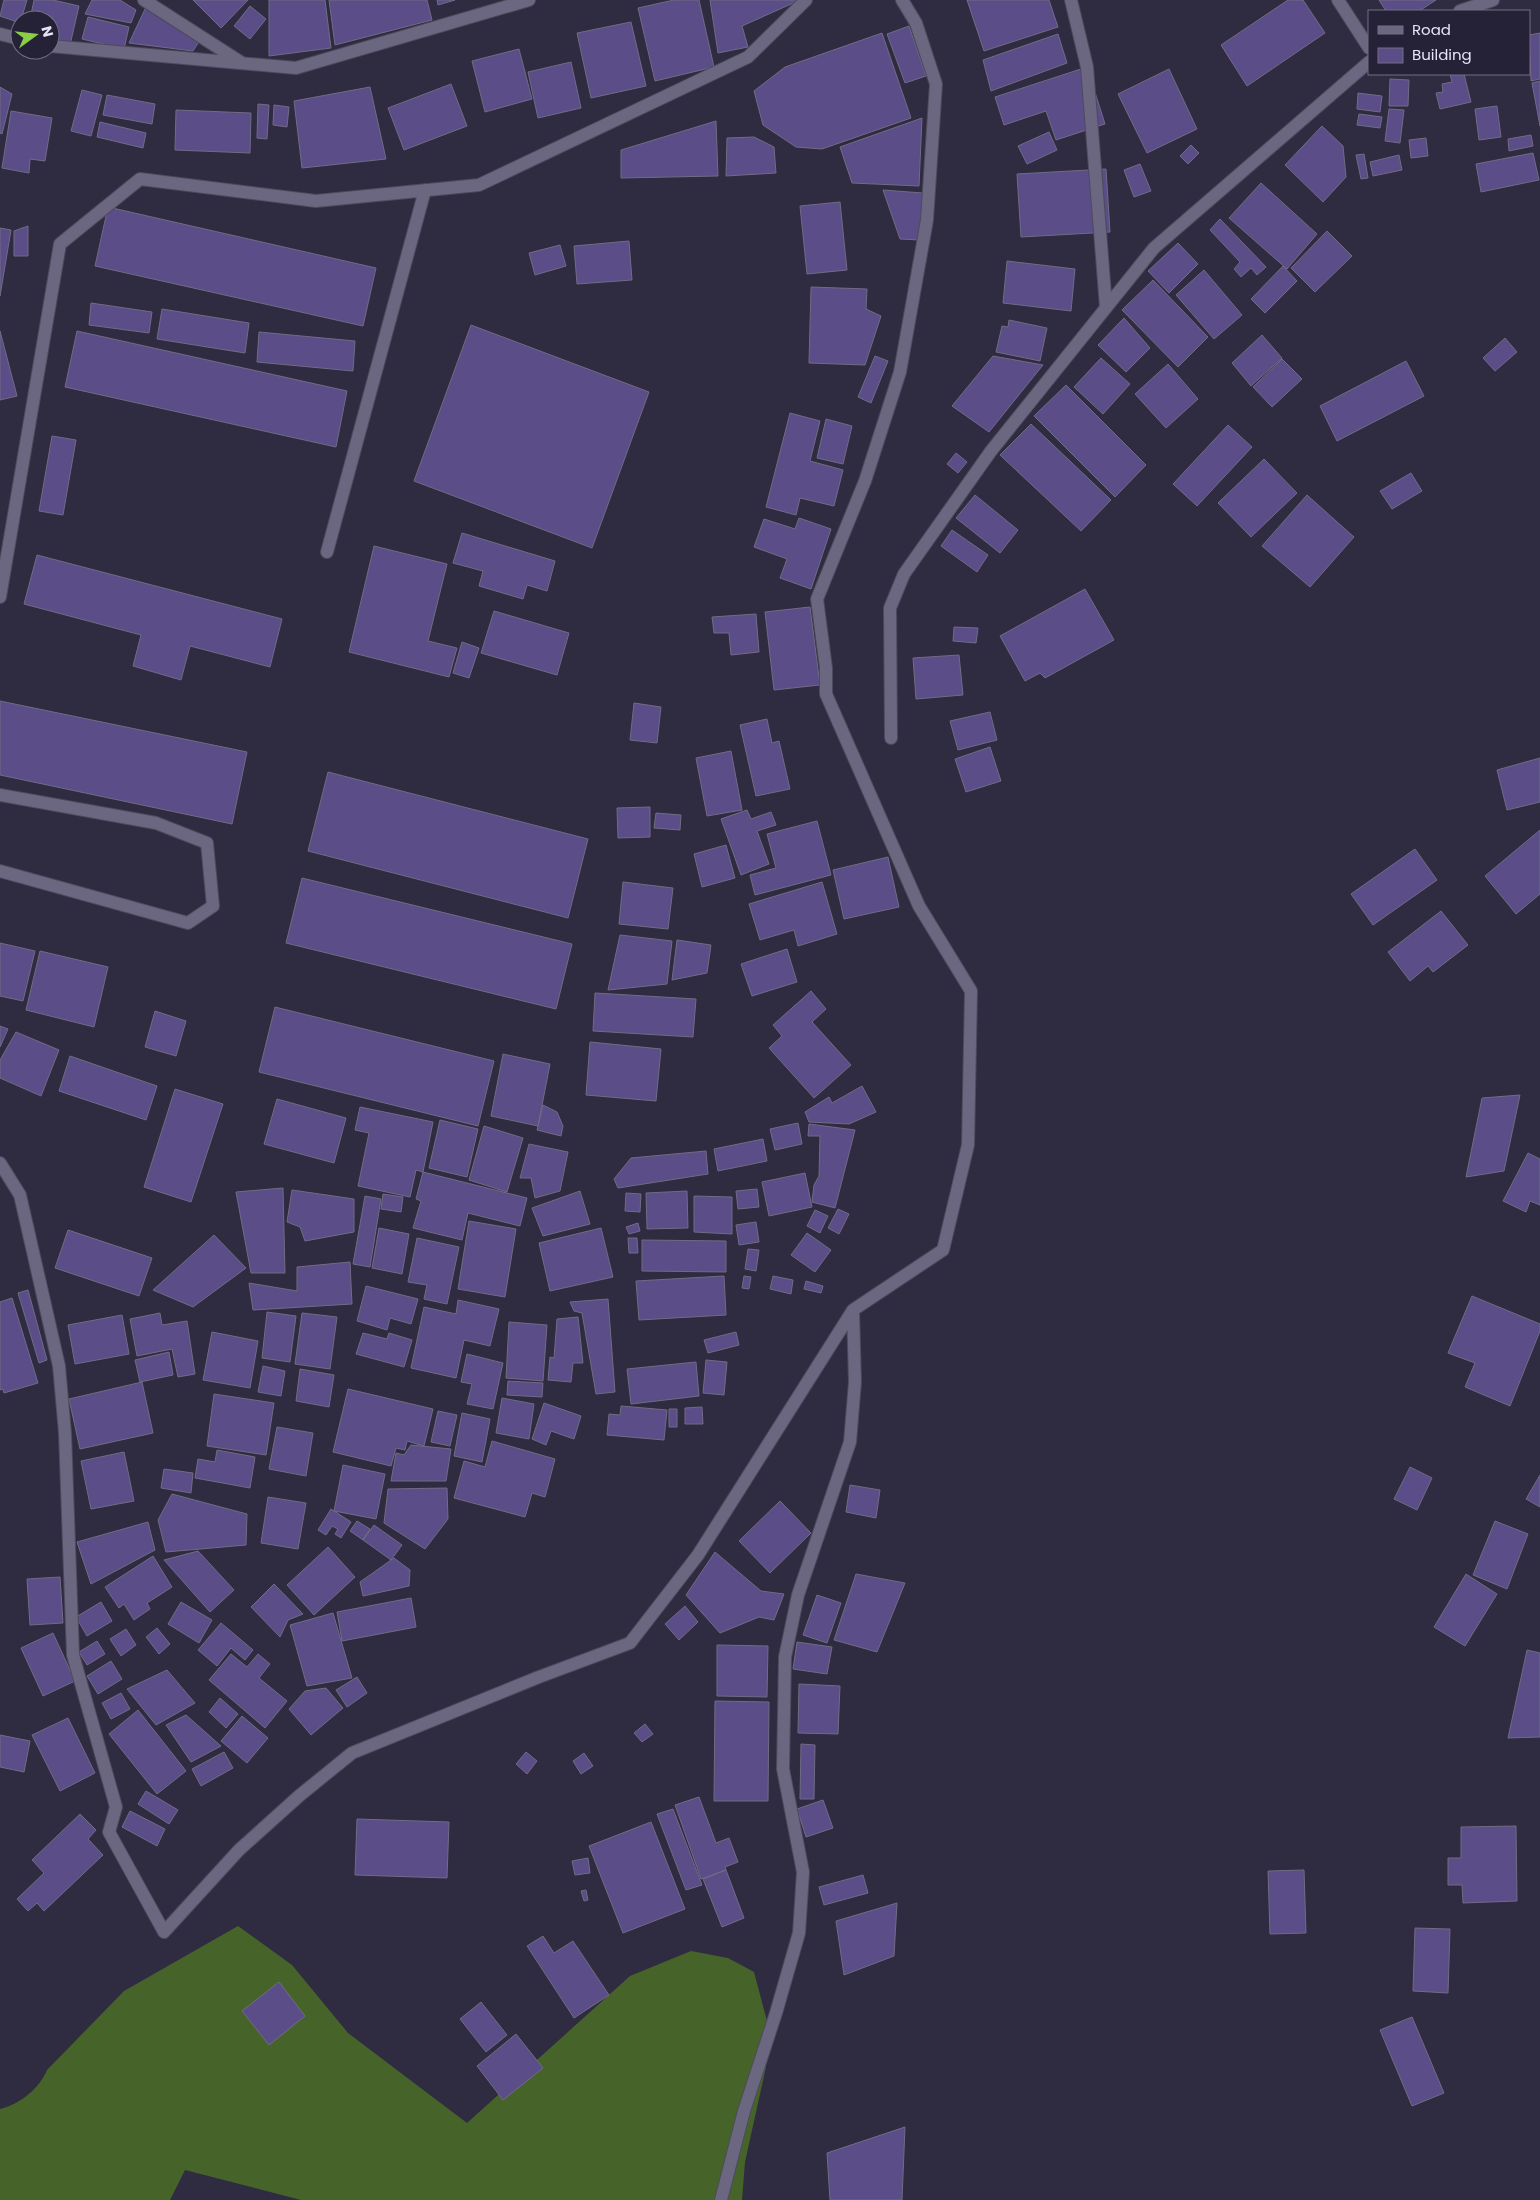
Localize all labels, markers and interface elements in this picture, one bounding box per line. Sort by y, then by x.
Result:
north arrow [10,10,60,60]
legend [1368,10,1530,75]
text: Road [1412,19,1451,40]
text: N [37,24,59,39]
text: Building [1412,44,1472,65]

